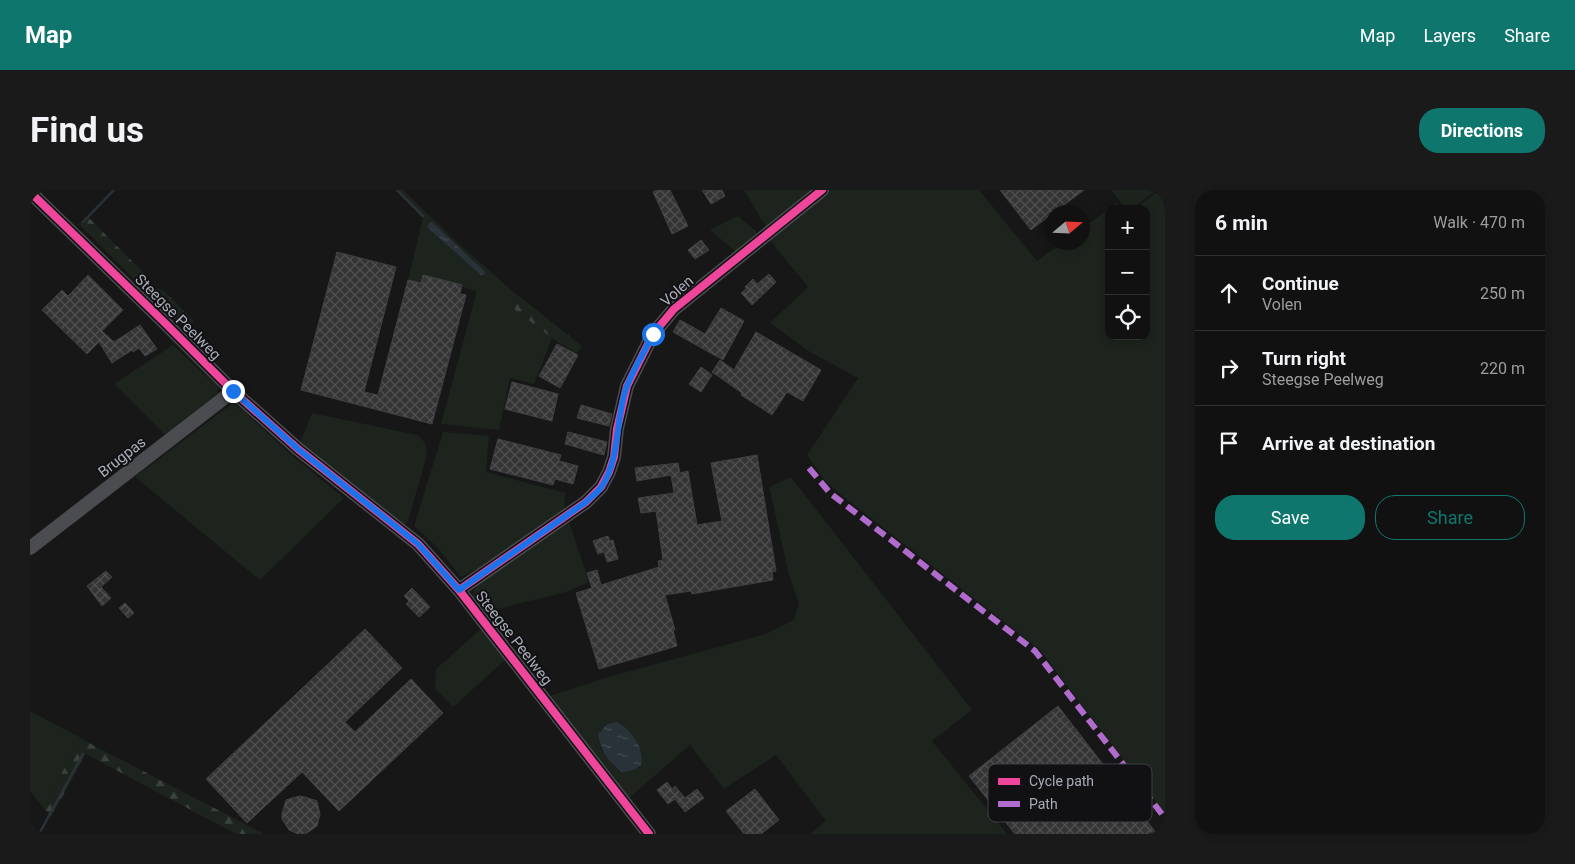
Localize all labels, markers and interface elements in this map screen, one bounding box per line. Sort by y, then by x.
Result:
text: Map [25,21,72,49]
text: Map [1360,25,1395,46]
text: Layers [1423,25,1476,46]
text: Share [1504,25,1550,46]
button: Directions [1419,108,1545,153]
text: Find us [30,110,144,151]
north arrow [1045,205,1090,250]
map controls [1105,205,1150,340]
button: + [1105,205,1150,250]
text: 6 min [1215,211,1268,235]
text: Walk · 470 m [1433,213,1525,232]
button: − [1105,250,1150,295]
street label: Steegse Peelweg [131,270,225,364]
street label: Volen [657,272,697,310]
text: Continue [1262,272,1339,295]
icon: ahead [1215,279,1243,307]
text: 250 m [1480,284,1525,303]
button: locate [1105,295,1150,340]
text: Volen [1262,295,1302,314]
route start [642,323,665,346]
text: Turn right [1262,347,1346,370]
icon: right [1215,354,1243,382]
text: 220 m [1480,359,1525,378]
text: Steegse Peelweg [1262,370,1384,389]
route end [222,380,245,403]
icon: arrive [1215,429,1243,457]
text: Arrive at destination [1262,432,1435,455]
street label: Brugpas [95,433,149,481]
button: Save [1215,495,1365,540]
button: Share [1375,495,1525,540]
street label: Steegse Peelweg [472,587,556,689]
legend [988,764,1152,822]
text: Cycle path [1029,773,1094,789]
text: Path [1029,796,1058,812]

